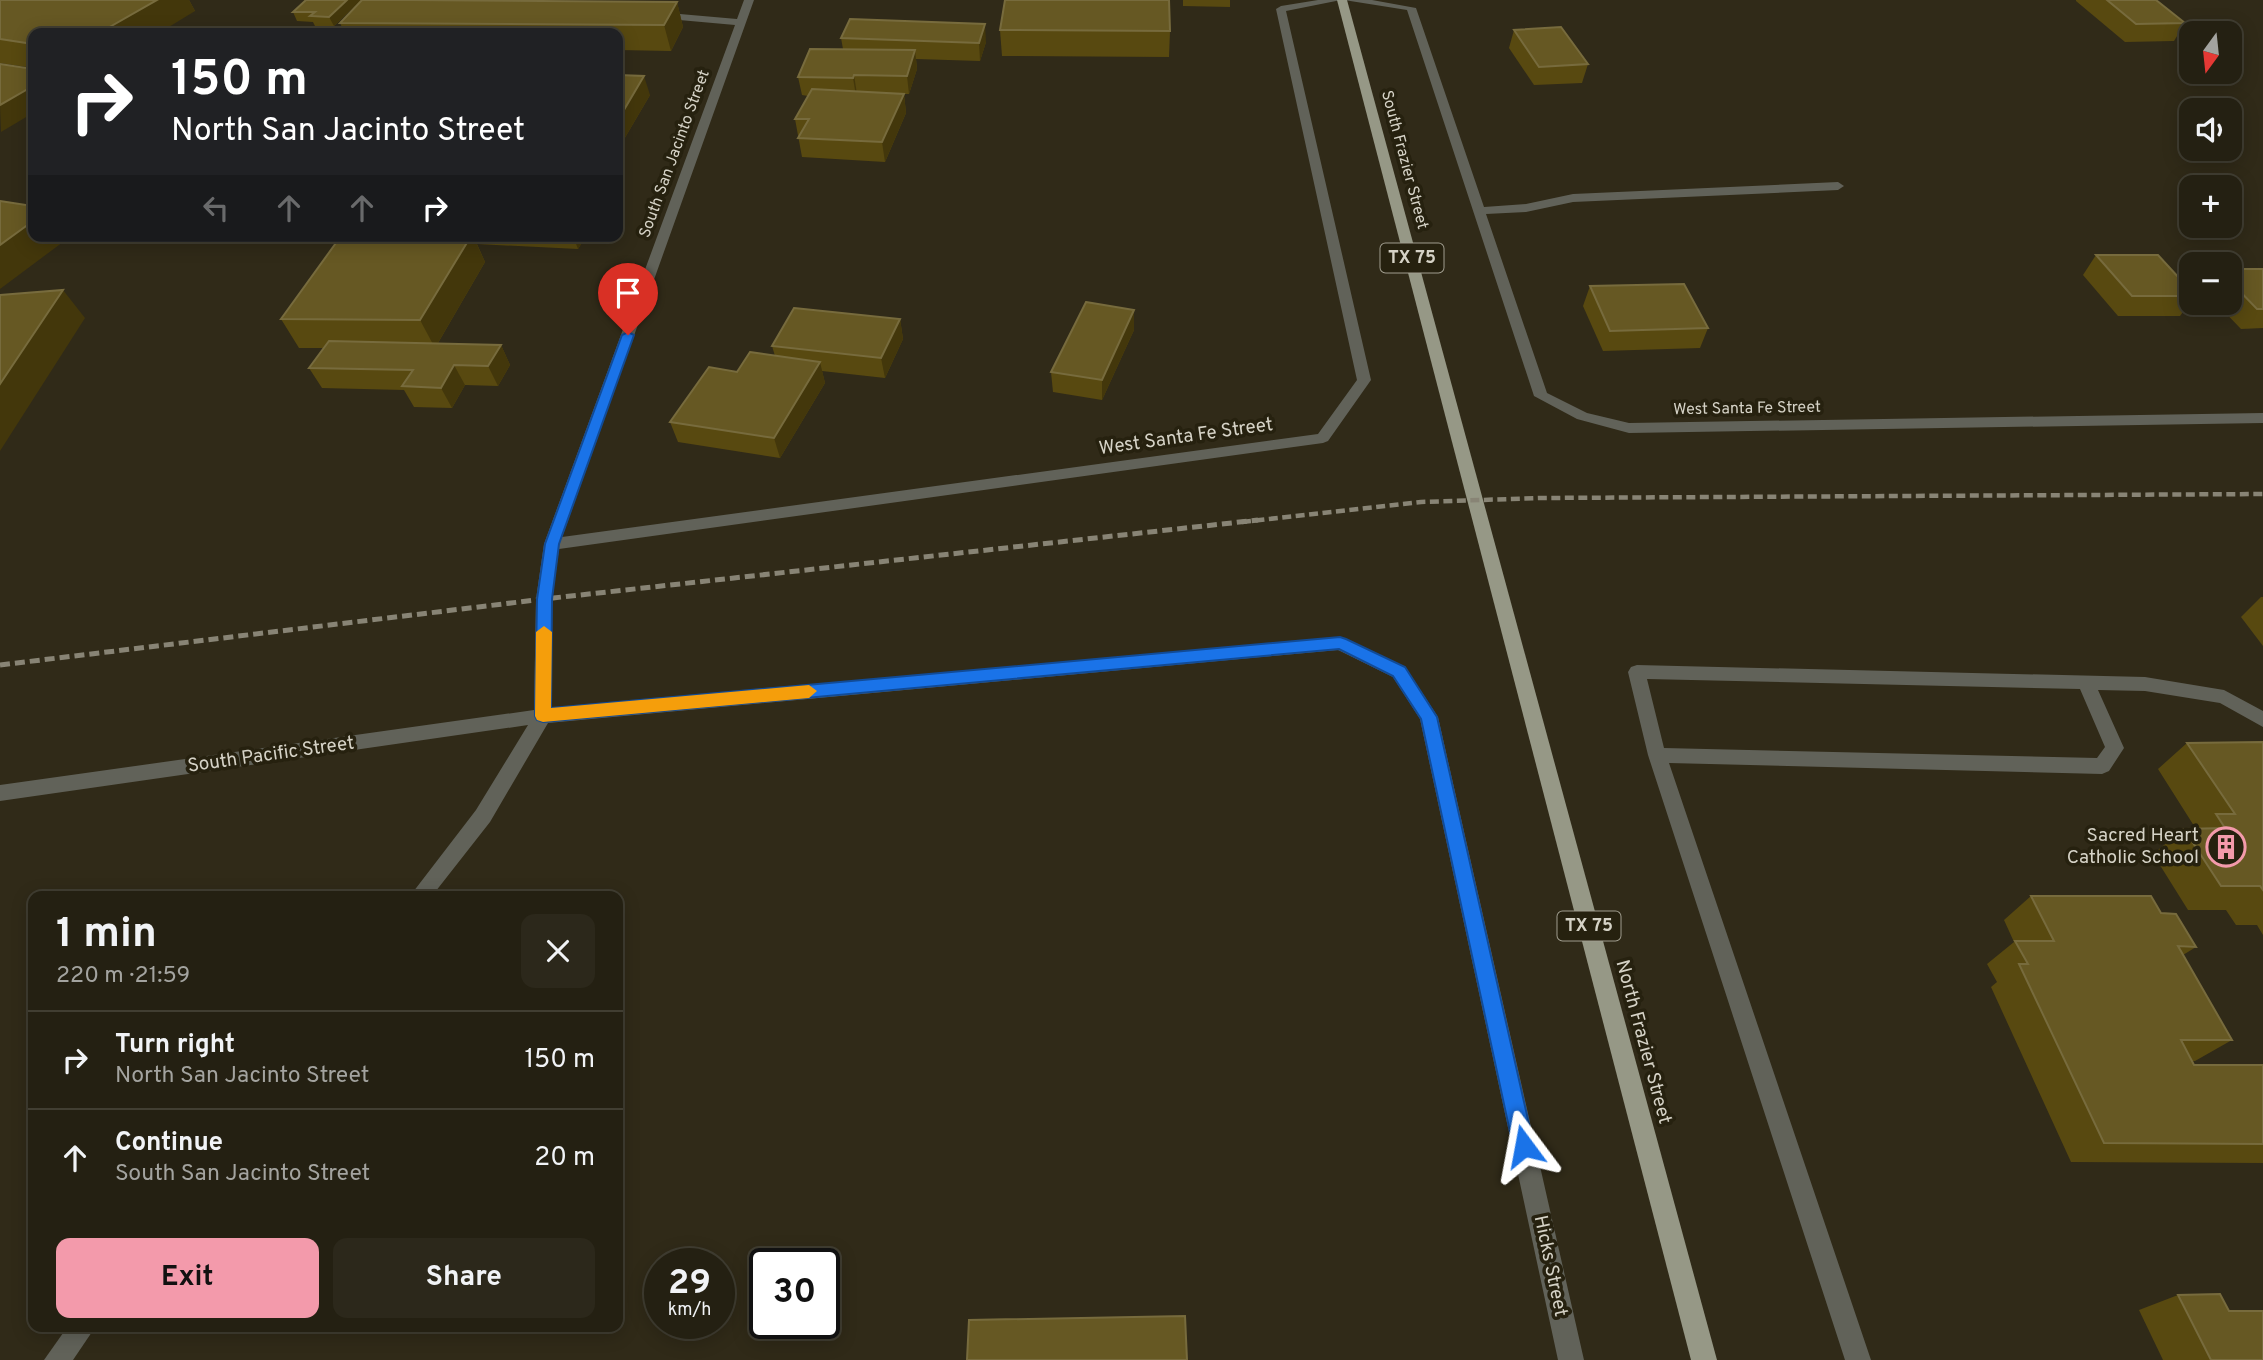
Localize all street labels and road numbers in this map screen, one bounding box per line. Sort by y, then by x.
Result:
street label: South San Jacinto Street [635,67,715,241]
street label: South Frazier Street [1376,88,1432,232]
road number: TX 75 [1380,244,1444,272]
street label: West Santa Fe Street [1673,398,1821,420]
street label: West Santa Fe Street [1097,413,1275,461]
street label: South Pacific Street [186,731,356,779]
road number: TX 75 [1558,911,1620,940]
street label: North Frazier Street [1610,957,1676,1127]
street label: Hicks Street [1528,1213,1572,1319]

